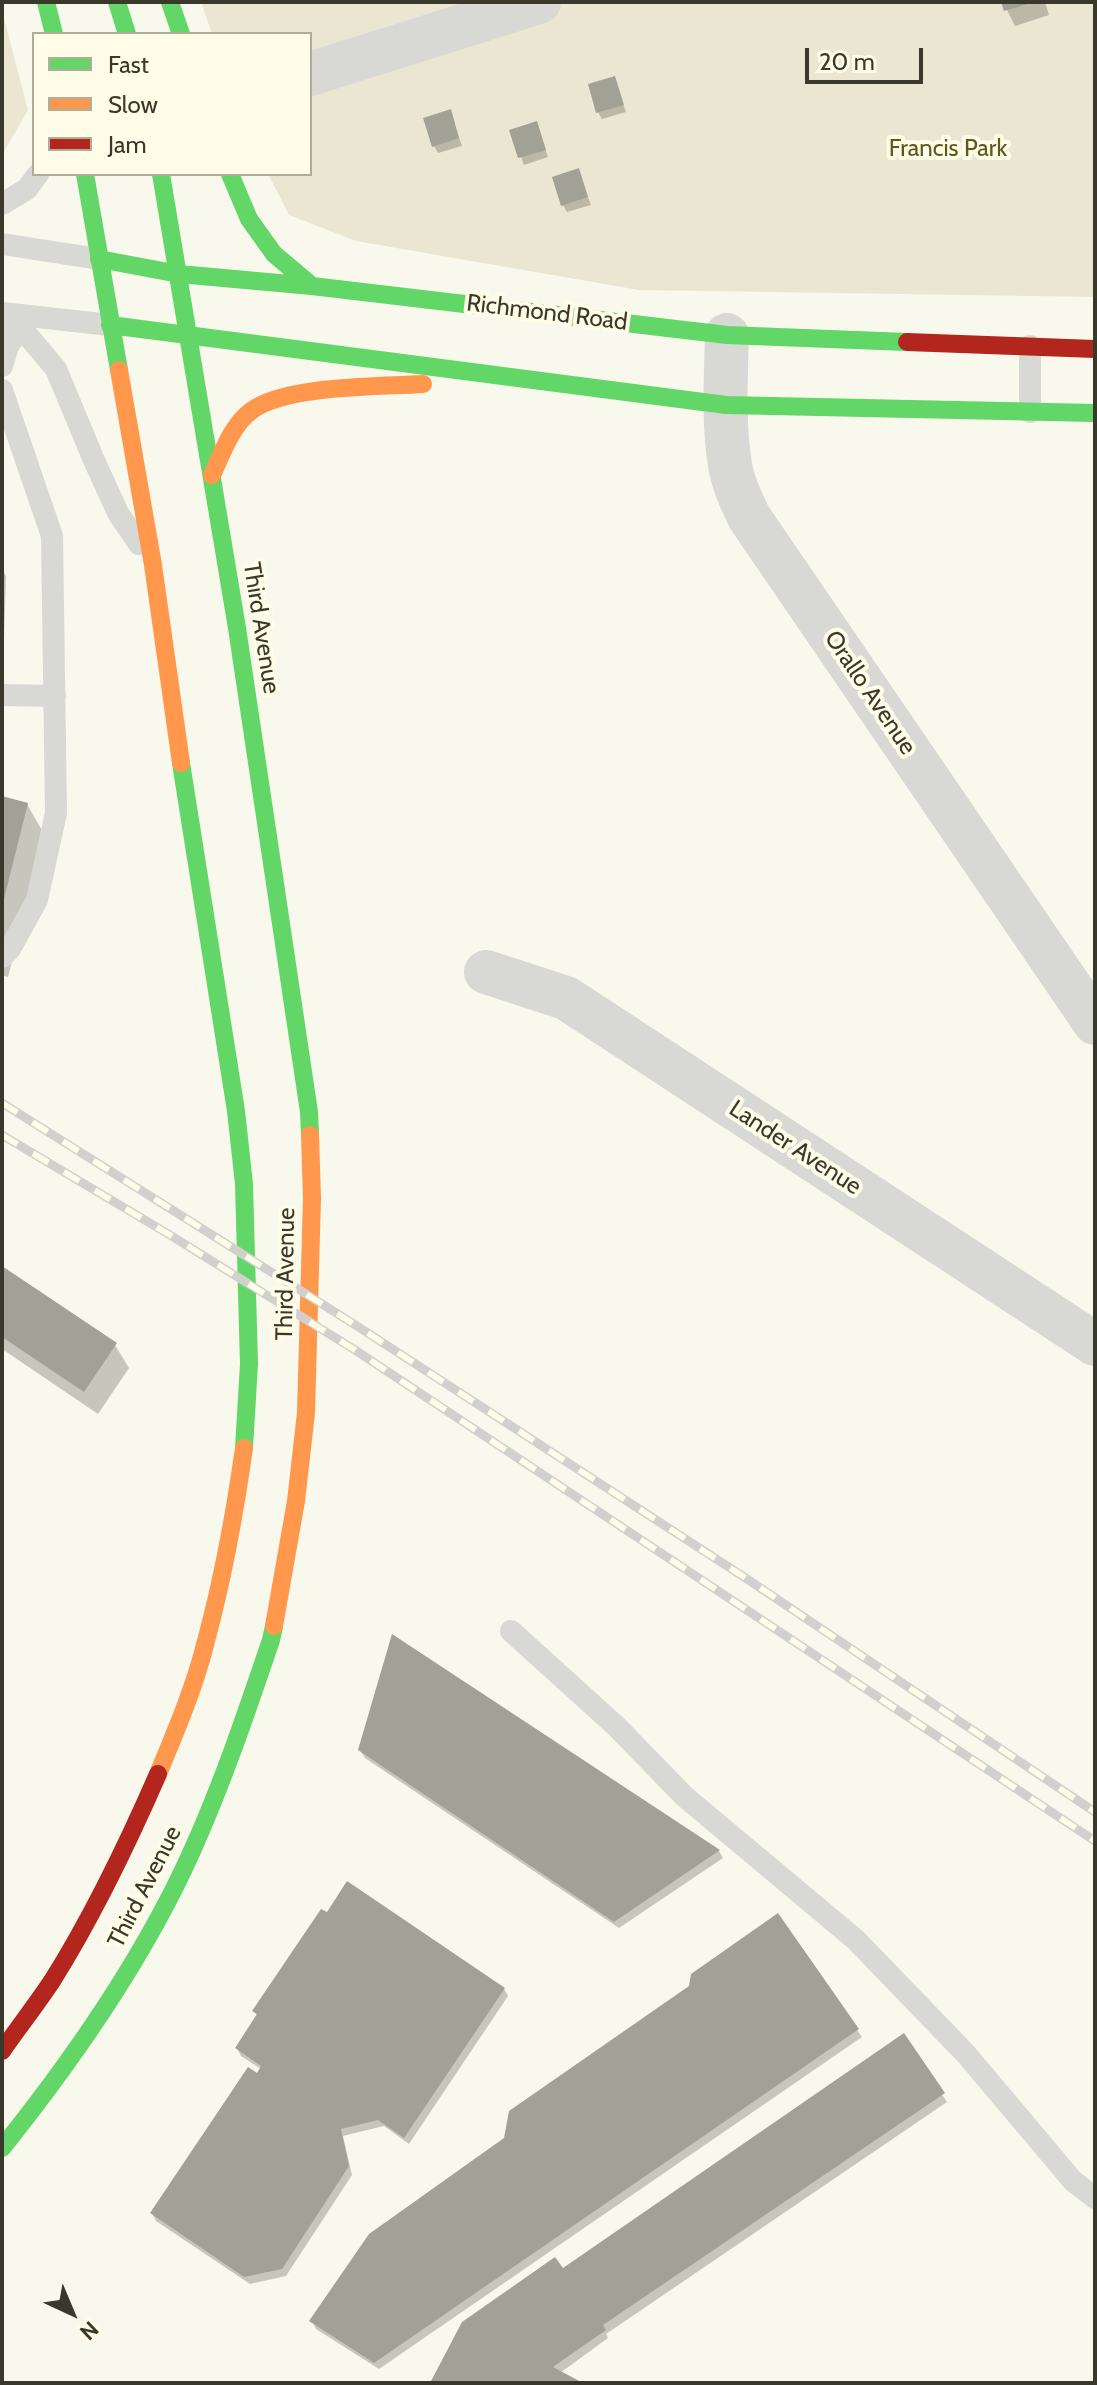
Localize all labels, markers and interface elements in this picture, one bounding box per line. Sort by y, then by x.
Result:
legend [32,32,312,176]
scale bar [809,32,927,82]
text: 20 m [819,47,875,76]
text: Fast [108,50,149,79]
text: Slow [108,90,158,119]
text: Jam [108,130,146,159]
park label: Francis Park [889,135,1007,163]
street label: Richmond Road [465,289,629,337]
street label: Third Avenue [236,560,286,696]
street label: Orallo Avenue [818,626,922,760]
street label: Lander Avenue [724,1095,866,1201]
street label: Third Avenue [270,1207,302,1341]
street label: Third Avenue [102,1821,188,1953]
north arrow [32,2273,112,2353]
text: N [74,2316,104,2346]

